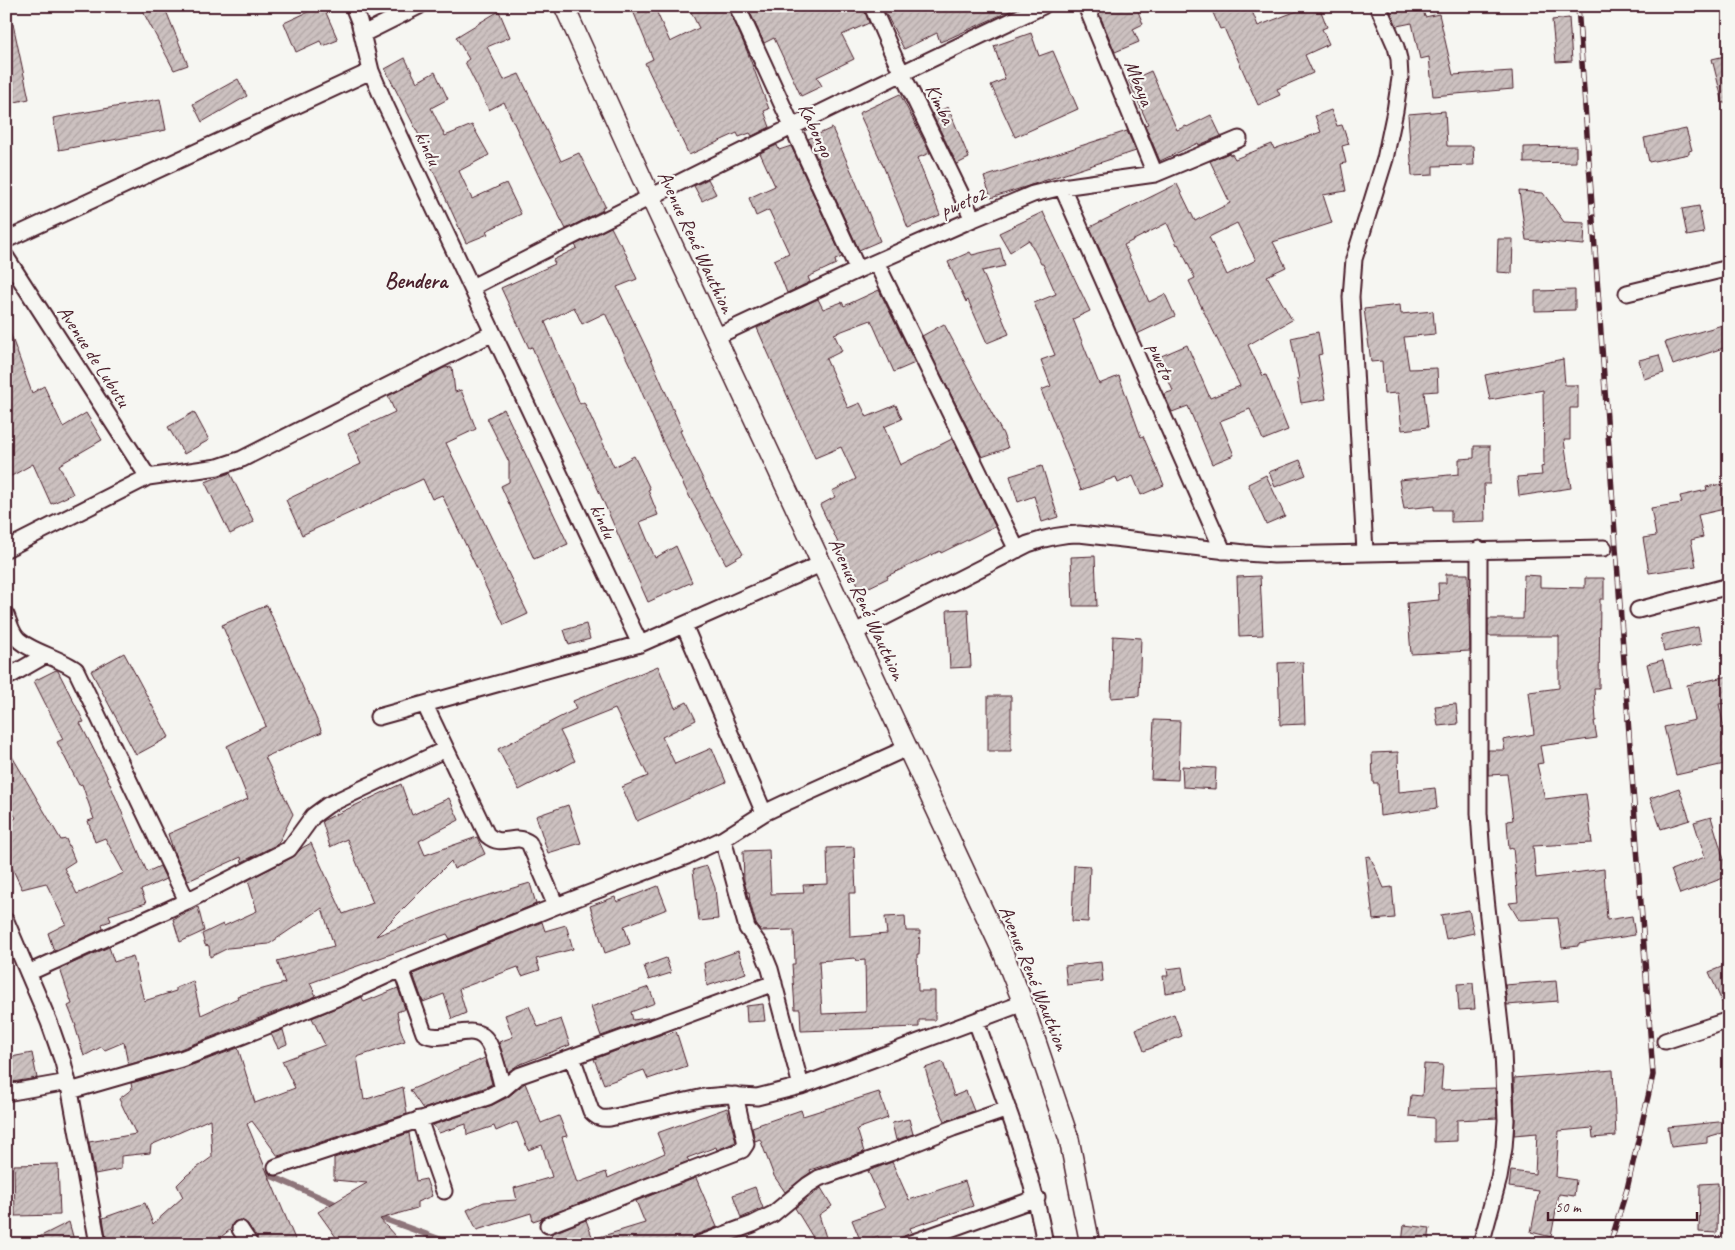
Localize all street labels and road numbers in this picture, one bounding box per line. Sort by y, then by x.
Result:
street label: Mbaya [1119,57,1160,111]
street label: Kimba [920,80,961,130]
street label: Kabongo [793,99,840,162]
street label: kindu [409,127,448,171]
street label: Avenue René Wauthion [652,167,740,318]
street label: pweto2 [936,181,991,223]
street label: Avenue de Lubutu [52,301,137,413]
street label: pweto [1142,339,1181,385]
street label: kindu [584,500,623,544]
street label: Avenue René Wauthion [823,534,911,685]
street label: Avenue René Wauthion [994,902,1075,1055]

